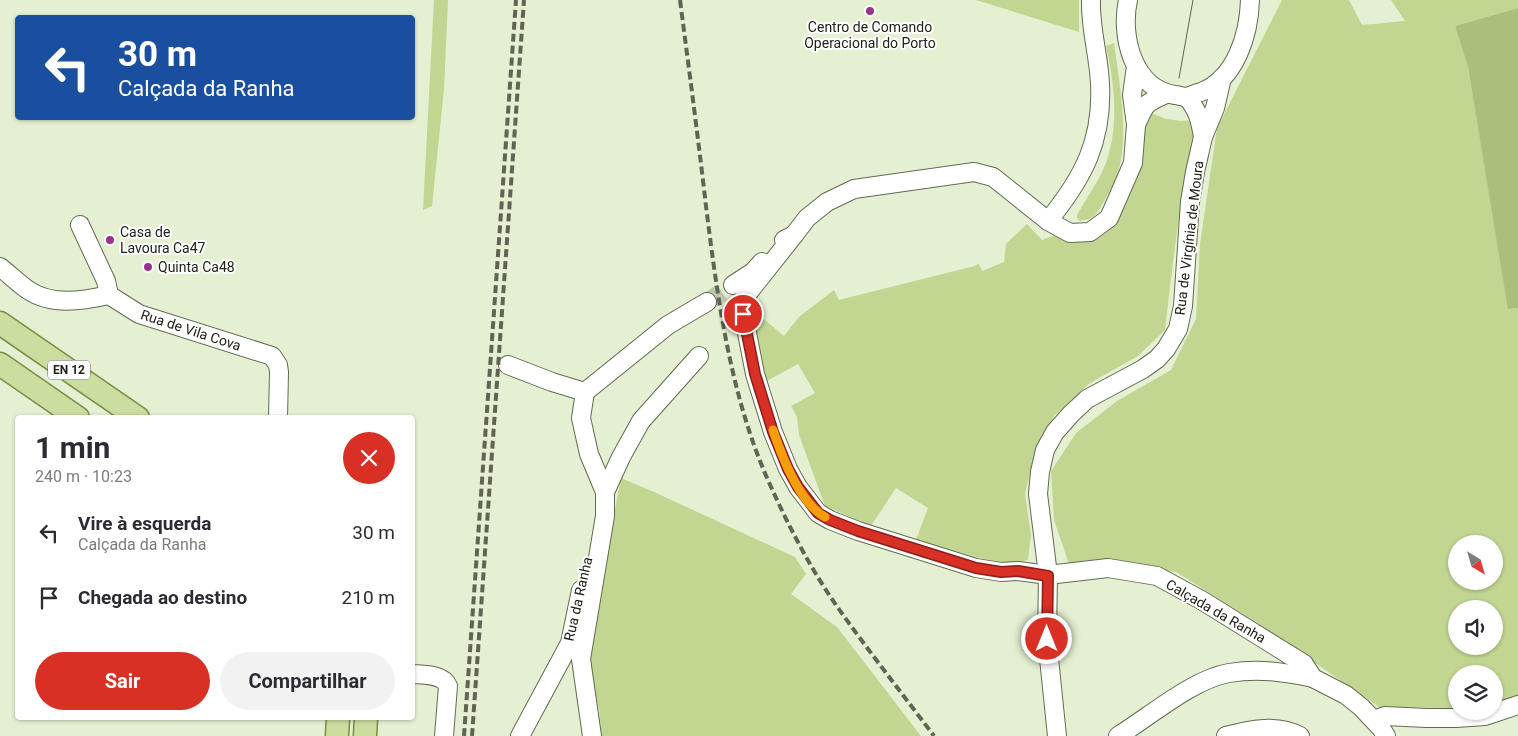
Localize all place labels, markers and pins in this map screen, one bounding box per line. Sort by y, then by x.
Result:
marker: Centro de Comando Operacional do Porto [864,5,876,17]
place label: Centro de Comando Operacional do Porto [804,19,936,51]
place label: Casa de Lavoura Ca47 [120,224,206,256]
marker: Casa de Lavoura Ca47 [104,234,116,246]
place label: Quinta Ca48 [158,259,235,275]
marker: Quinta Ca48 [142,261,154,273]
pin [722,293,764,335]

